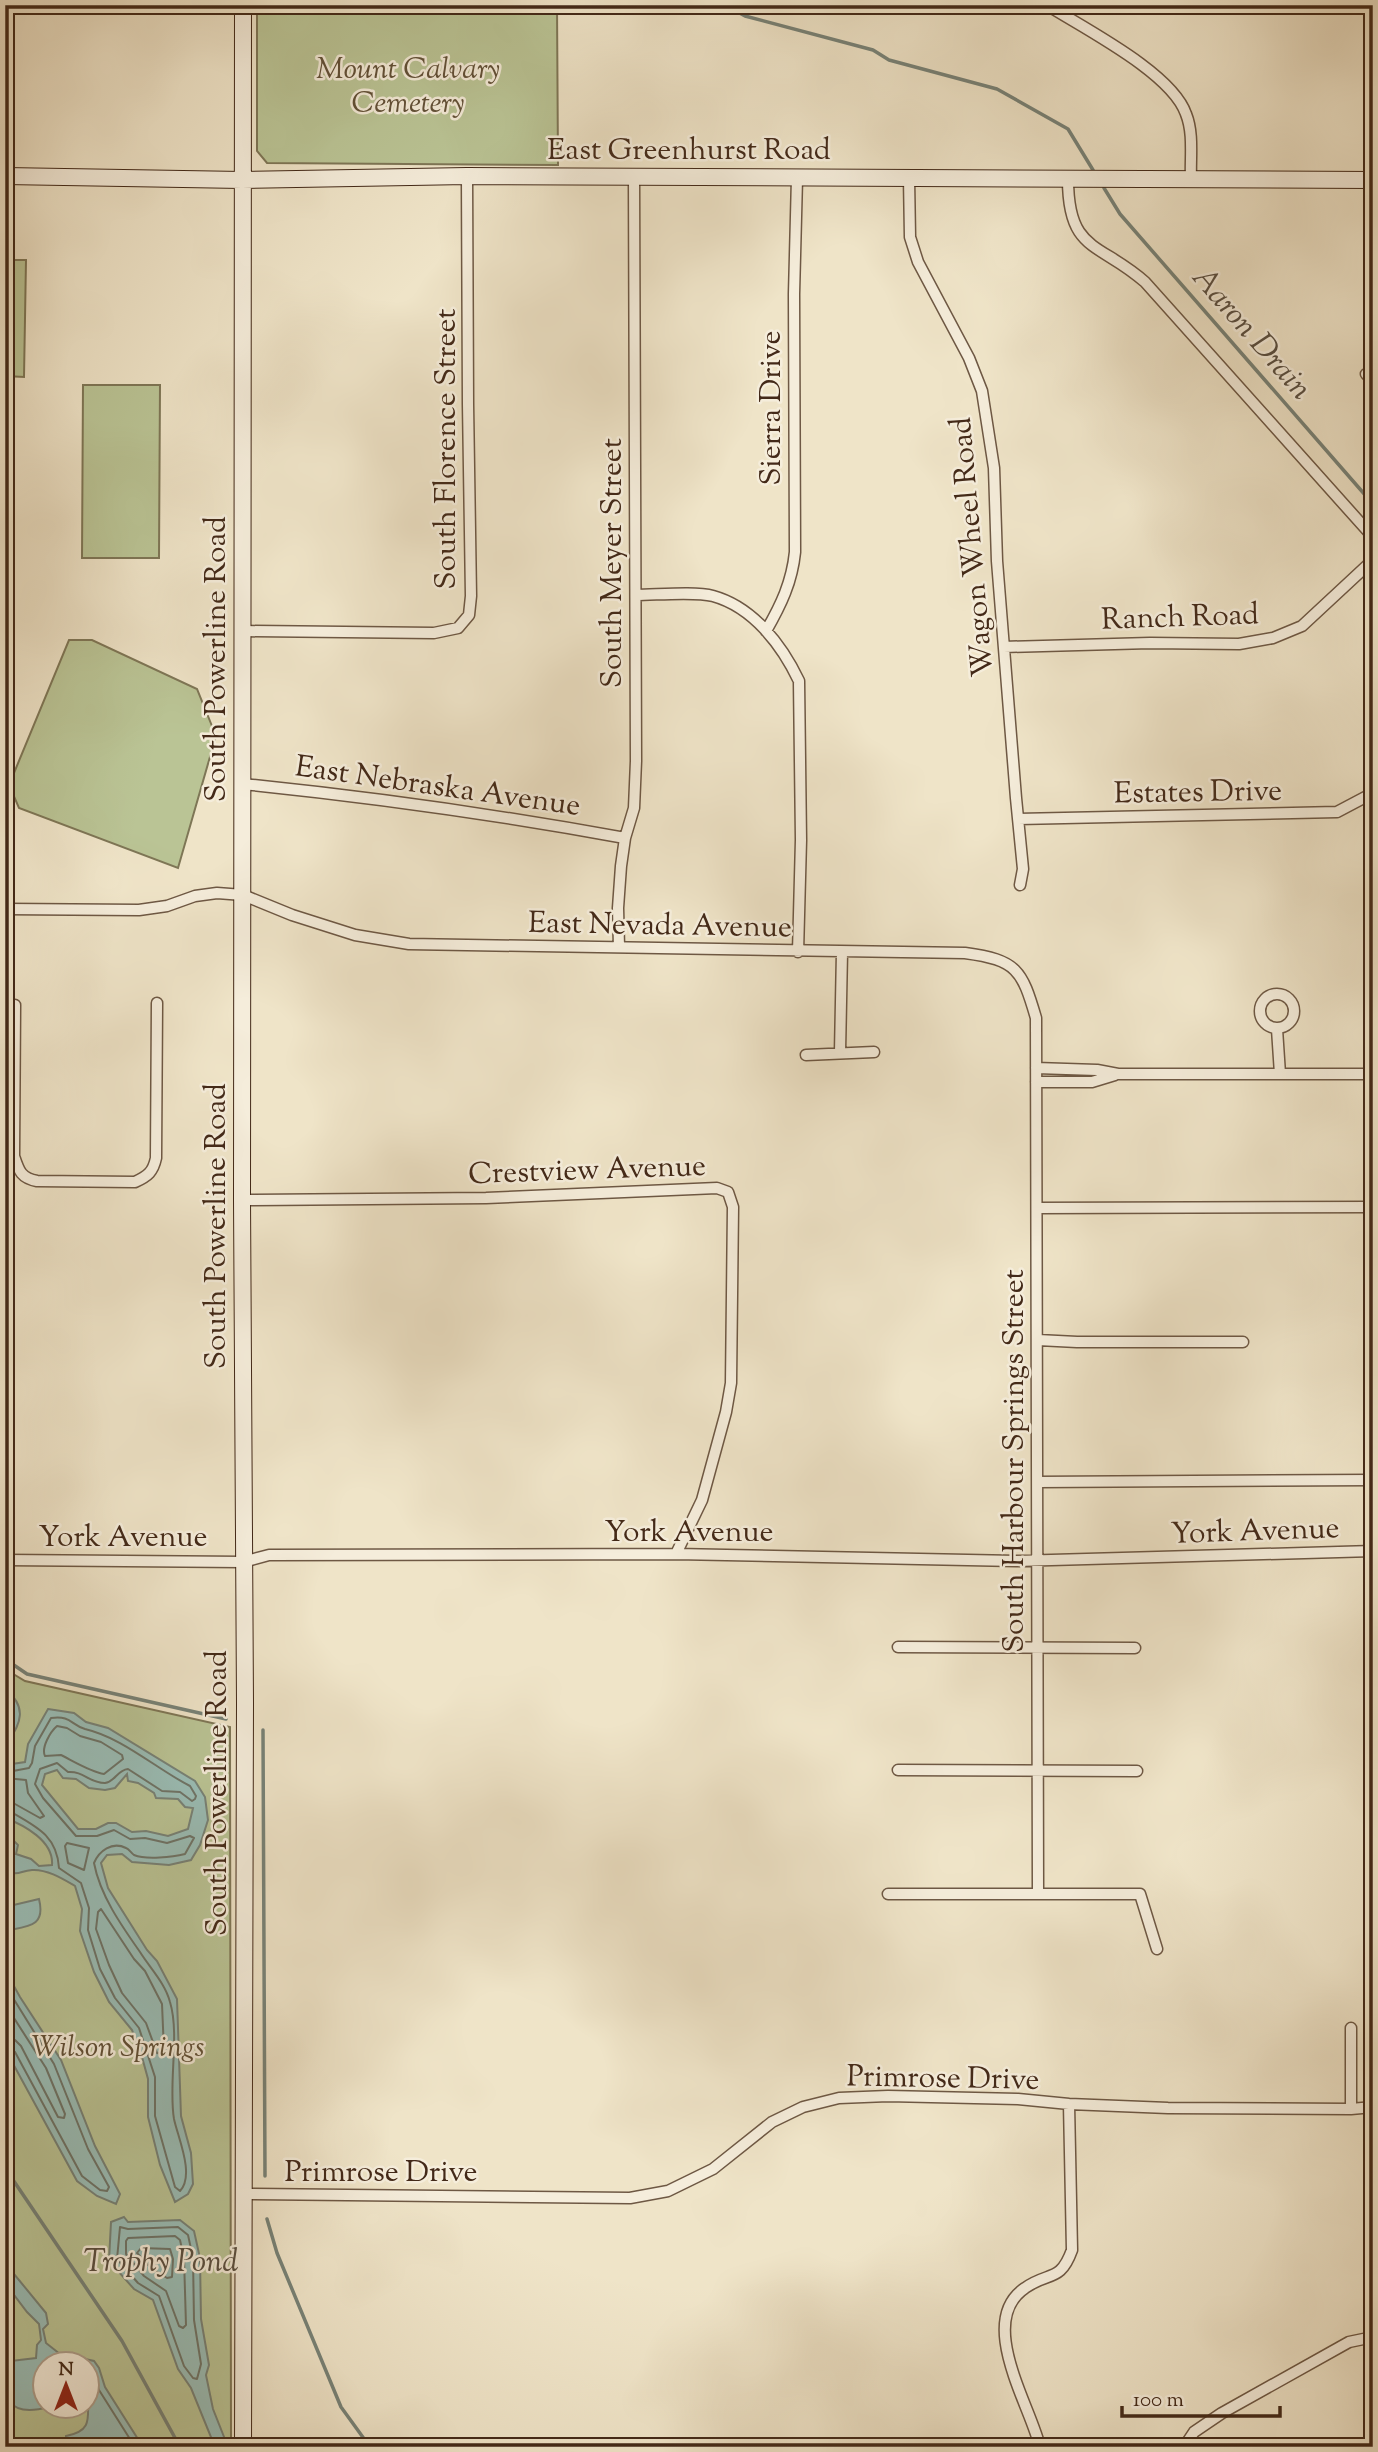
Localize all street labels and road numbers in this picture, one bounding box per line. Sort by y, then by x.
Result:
street label: East Greenhurst Road [547,130,831,173]
street label: South Florence Street [426,309,469,589]
street label: Sierra Drive [751,330,794,486]
street label: Wagon Wheel Road [941,415,1006,678]
street label: South Meyer Street [592,438,635,688]
street label: South Powerline Road [196,516,239,802]
street label: Ranch Road [1101,594,1260,643]
street label: East Nebraska Avenue [292,746,583,829]
street label: Estates Drive [1114,771,1283,816]
street label: East Nevada Avenue [528,903,792,950]
street label: South Powerline Road [196,1083,239,1369]
street label: Crestview Avenue [468,1146,707,1197]
street label: South Harbour Springs Street [994,1269,1037,1653]
street label: York Avenue [1170,1508,1340,1557]
street label: York Avenue [605,1512,773,1555]
street label: York Avenue [39,1517,207,1560]
street label: South Powerline Road [197,1650,240,1936]
street label: Primrose Drive [846,2056,1040,2103]
street label: Primrose Drive [285,2152,477,2195]

